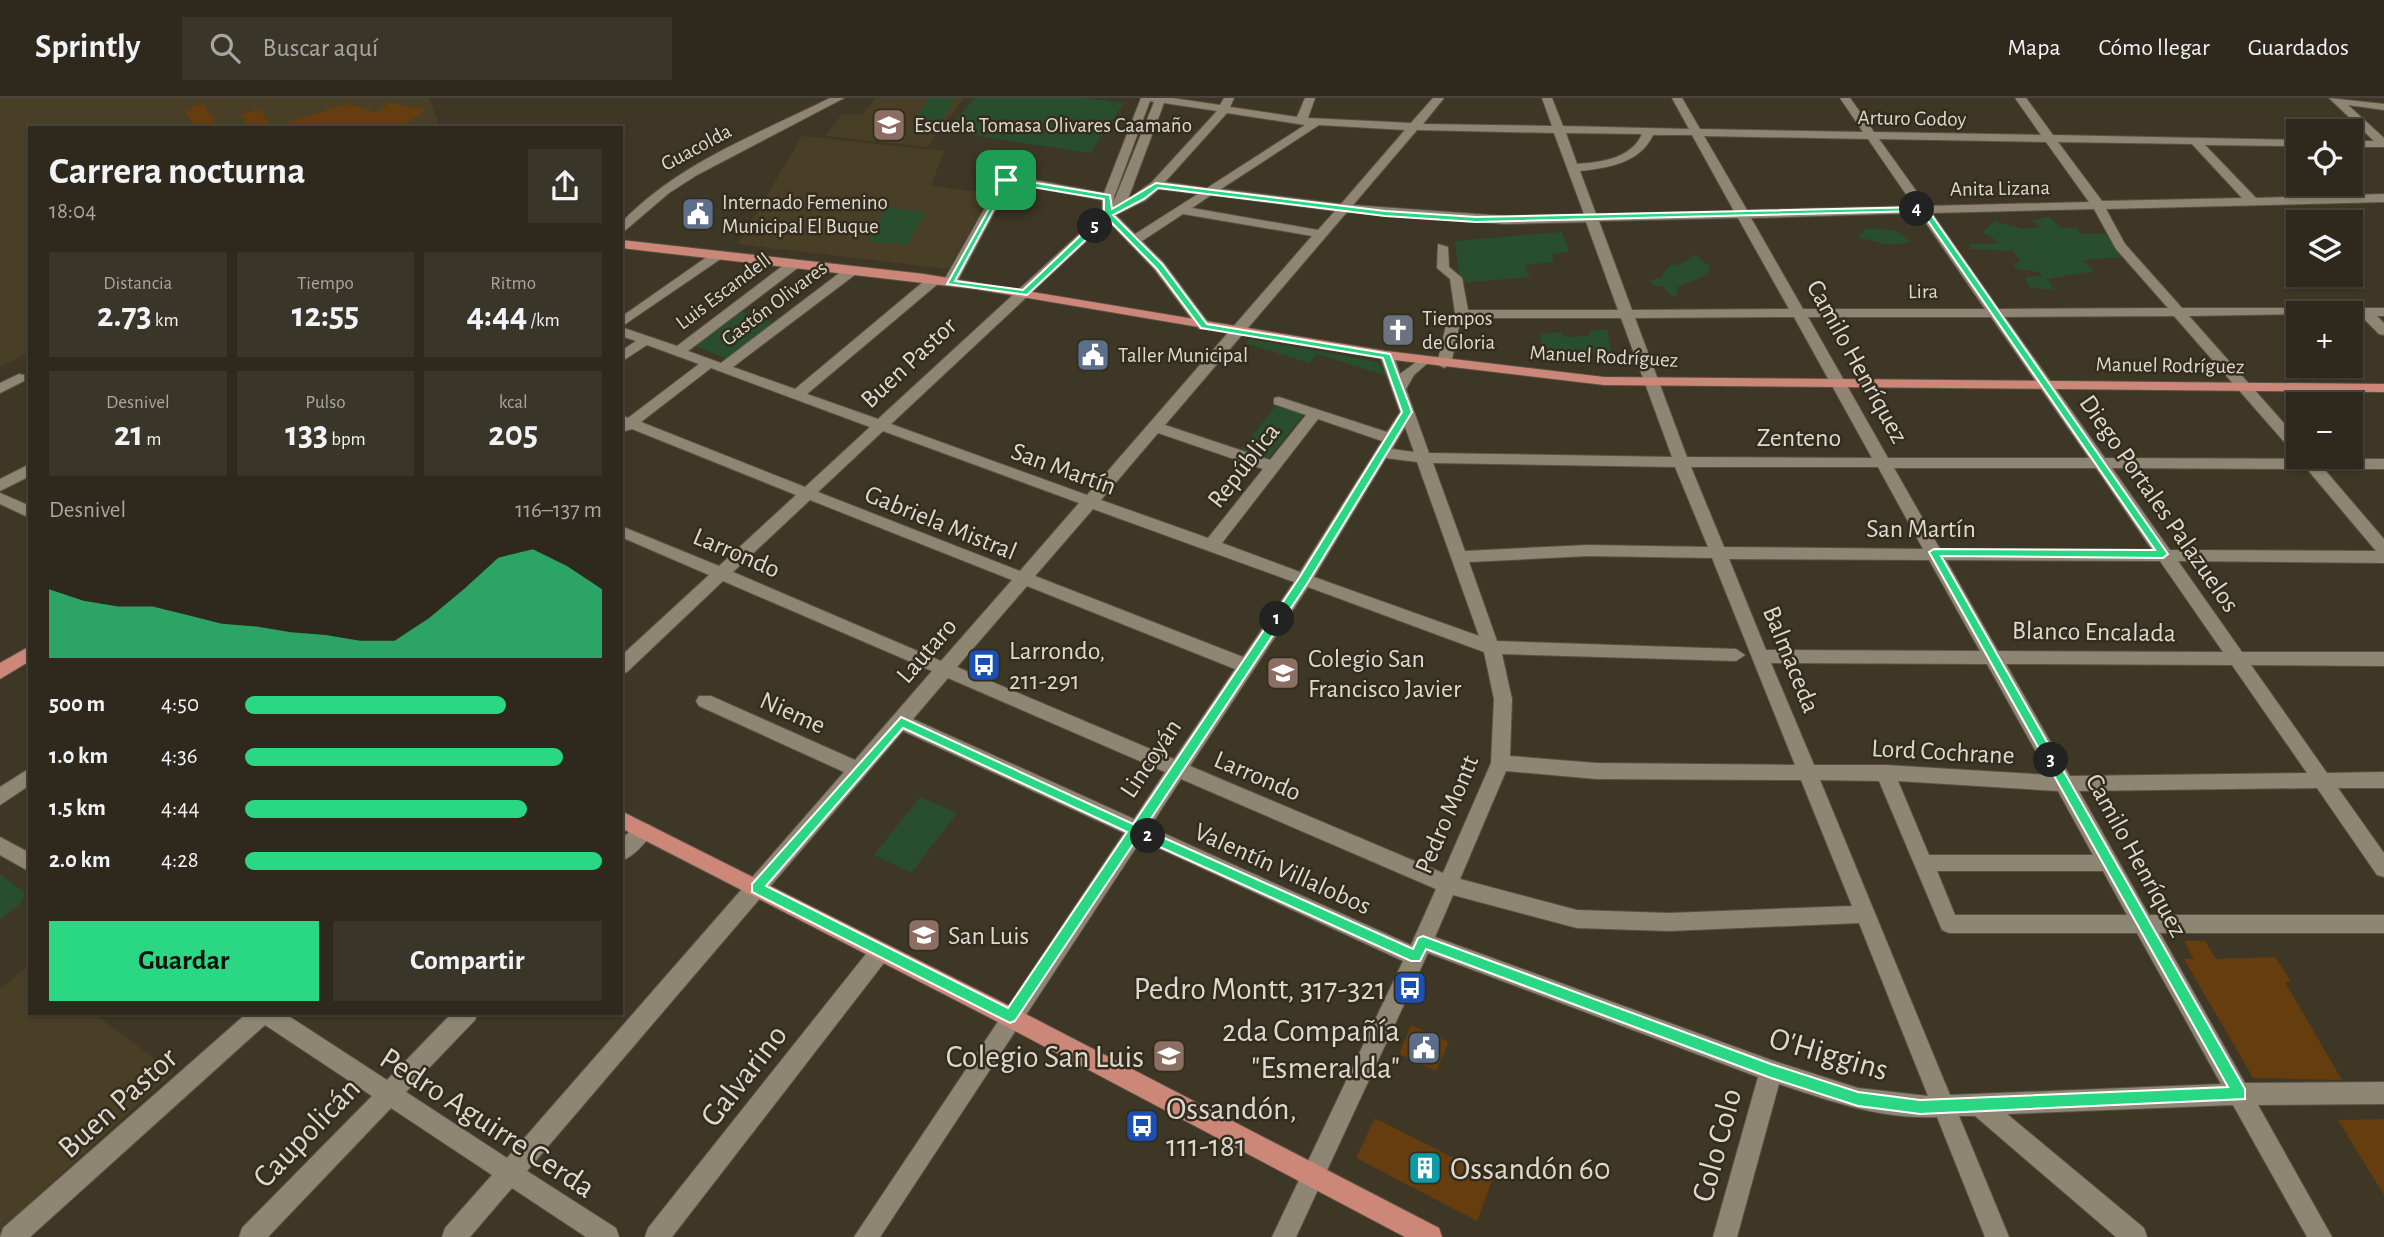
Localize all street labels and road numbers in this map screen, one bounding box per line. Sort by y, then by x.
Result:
street label: Arturo Godoy [1857,107,1967,130]
street label: Guacolda [657,120,735,175]
street label: Anita Lizana [1950,177,2051,200]
street label: Luis Escandell [672,249,775,334]
street label: Gastón Olivares [717,257,831,350]
street label: Camilo Henríquez [1802,276,1913,447]
street label: Lira [1908,281,1939,302]
street label: Buen Pastor [856,312,962,413]
street label: Manuel Rodríguez [1529,342,1679,371]
street label: Manuel Rodríguez [2095,354,2245,377]
street label: Diego Portales Palazuelos [2074,390,2244,617]
street label: República [1203,418,1285,513]
street label: Zenteno [1757,425,1841,451]
street label: San Martín [1008,438,1120,500]
street label: Gabriela Mistral [861,481,1020,565]
street label: San Martín [1866,516,1976,542]
street label: Larrondo [689,523,784,583]
street label: Balmaceda [1758,602,1824,716]
street label: Lautaro [892,613,962,688]
street label: Blanco Encalada [2012,618,2176,646]
street label: Nieme [756,687,829,739]
street label: Lincoyán [1115,714,1186,803]
street label: Lord Cochrane [1871,735,2015,769]
street label: Larrondo [1210,746,1305,806]
street label: Pedro Montt [1410,751,1483,877]
street label: Camilo Henríquez [2081,770,2192,941]
street label: Valentín Villalobos [1190,818,1375,919]
street label: Galvarino [694,1019,793,1132]
street label: O'Higgins [1766,1022,1892,1086]
street label: Buen Pastor [52,1041,184,1164]
street label: Pedro Aguirre Cerda [374,1042,601,1204]
street label: Caupolicán [247,1072,366,1194]
street label: Colo Colo [1687,1085,1747,1205]

